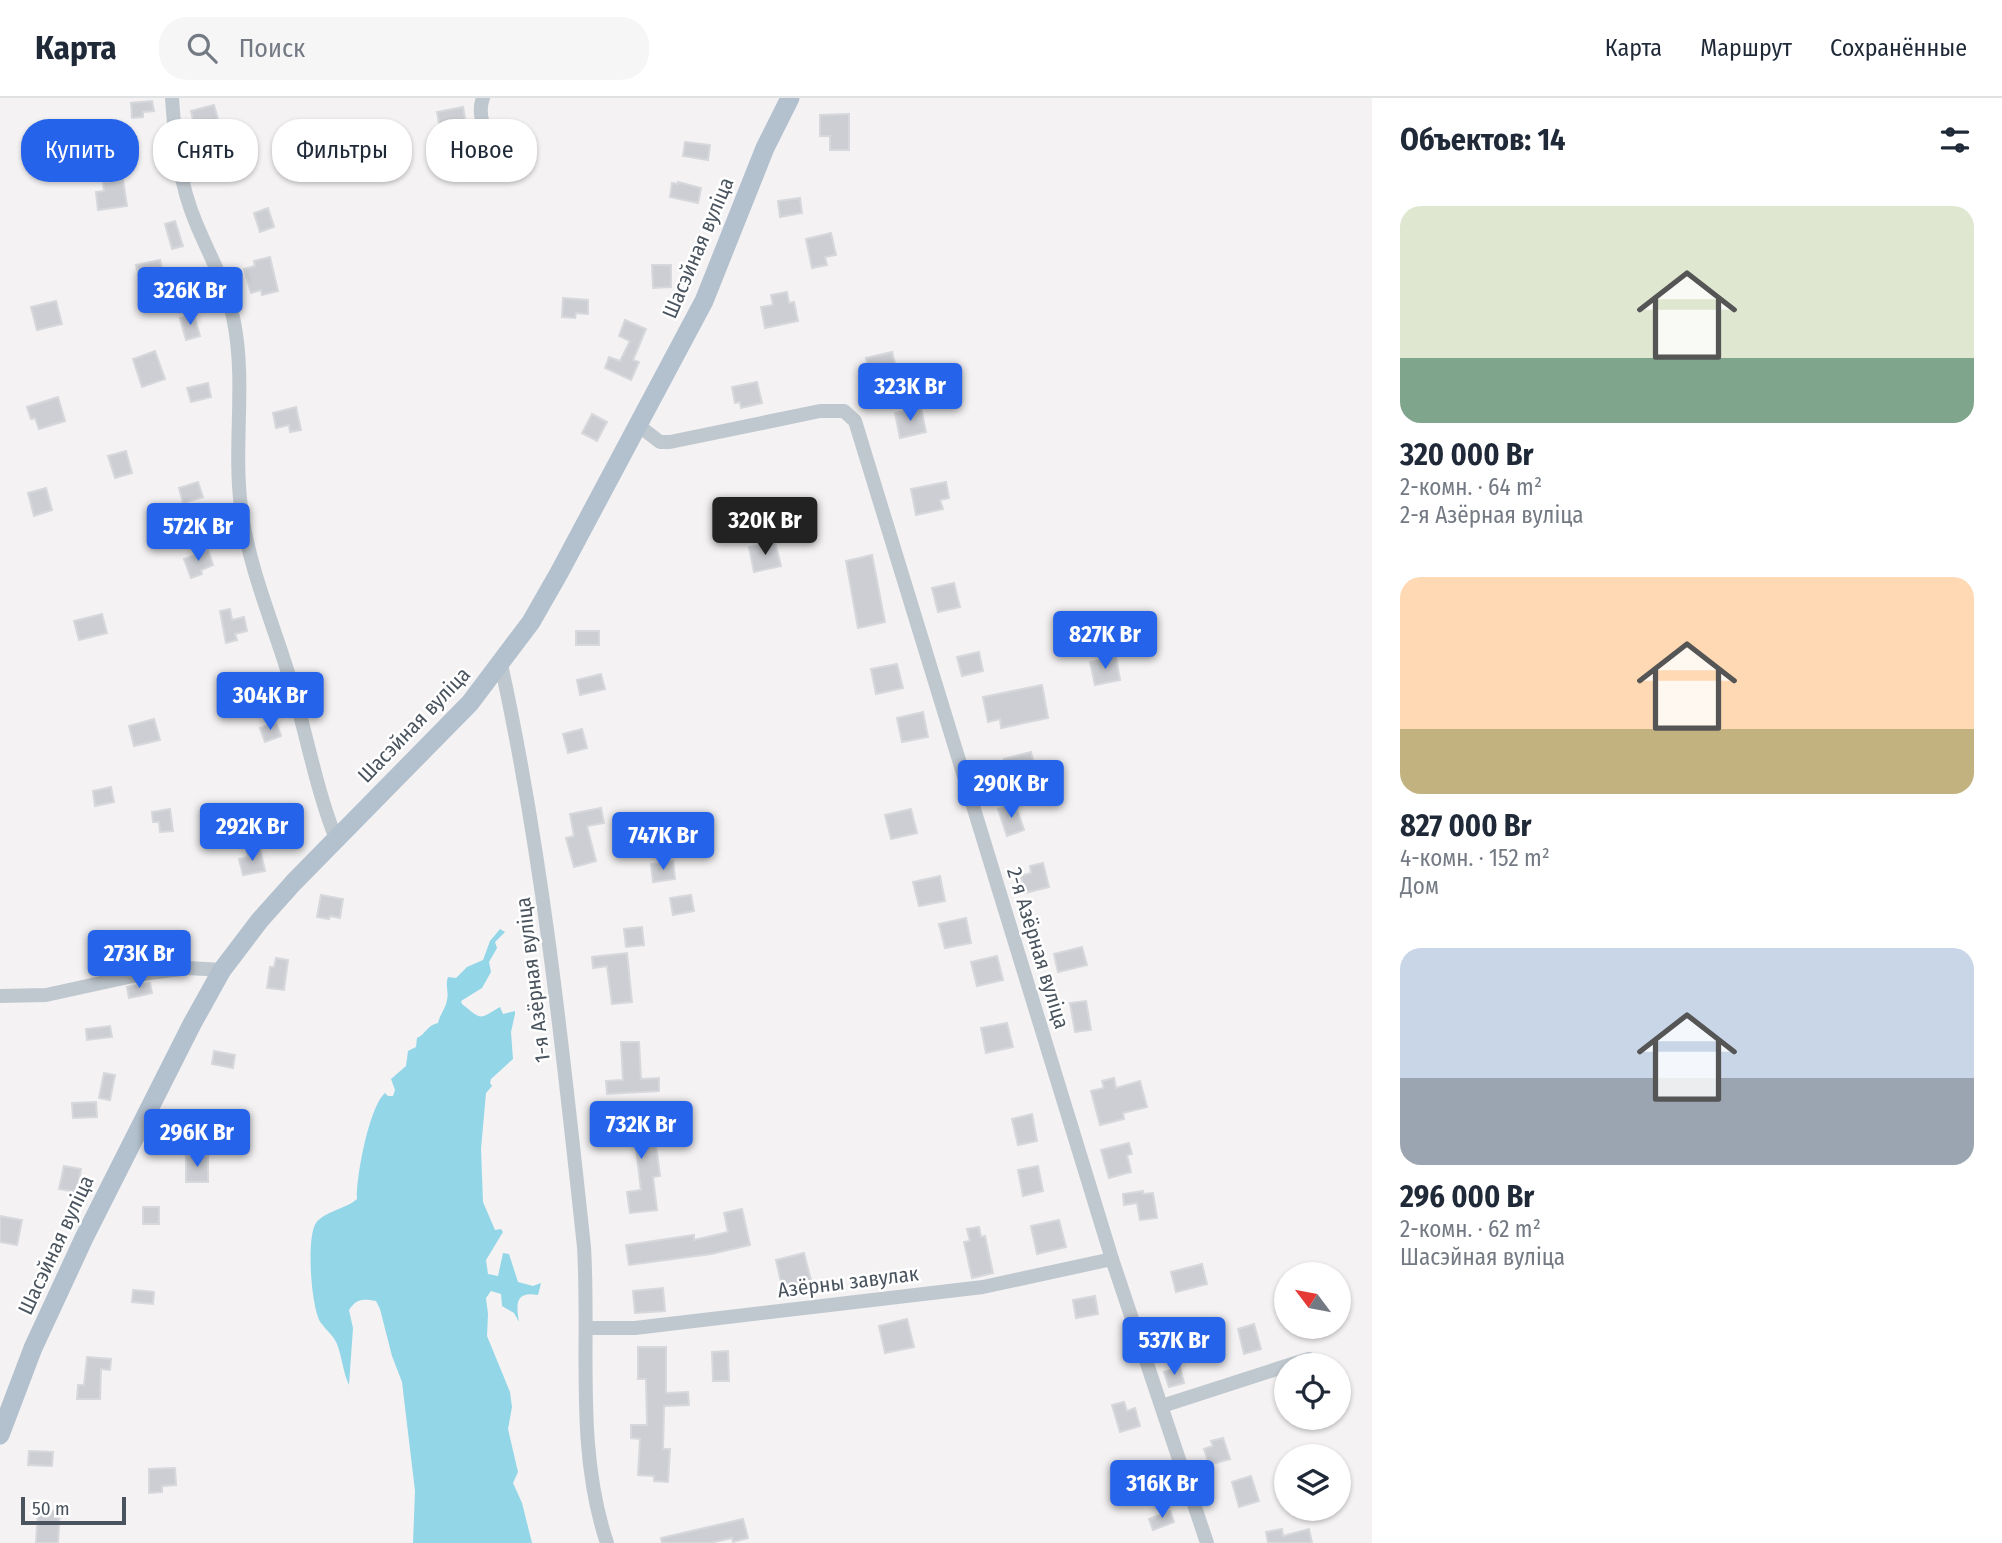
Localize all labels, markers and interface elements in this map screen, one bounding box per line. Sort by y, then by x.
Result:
search box [159,17,649,80]
text: Карта [35,28,117,68]
icon: search [183,29,221,67]
text: Поиск [239,33,305,64]
text: Карта [1605,34,1662,62]
text: Маршрут [1700,34,1792,62]
text: Сохранённые [1830,34,1967,62]
chip: Купить [21,119,139,182]
chip: Снять [153,119,258,182]
chip: Фильтры [272,119,412,182]
chip: Новое [426,119,537,182]
icon: filters [1936,121,1974,159]
text: Объектов: 14 [1400,122,1566,158]
street label: Шасэйная вуліца [657,174,739,322]
icon: home [1624,252,1750,378]
pin: 326K Br [125,268,255,327]
text: 326K Br [154,276,226,304]
pin: 323K Br [845,364,975,423]
text: 323K Br [874,372,946,400]
text: 320 000 Br [1400,437,1534,473]
text: 2-комн. · 64 m² [1400,473,1542,501]
pin: 320K Br [700,498,830,557]
text: 2-я Азёрная вуліца [1400,501,1584,529]
pin: 572K Br [133,504,263,563]
text: 320K Br [728,506,802,534]
text: 572K Br [163,512,233,540]
pin: 827K Br [1040,612,1170,671]
text: 827K Br [1069,620,1141,648]
icon: home [1624,623,1750,749]
street label: Шасэйная вуліца [352,662,476,788]
pin: 304K Br [205,672,335,732]
text: 304K Br [233,681,307,709]
pin: 290K Br [946,760,1076,820]
text: 290K Br [974,769,1048,797]
pin: 292K Br [187,804,317,863]
text: 827 000 Br [1400,808,1532,844]
text: 292K Br [216,812,288,840]
pin: 747K Br [598,812,728,872]
text: 747K Br [628,821,698,849]
text: 4-комн. · 152 m² [1400,844,1550,872]
street label: 2-я Азёрная вуліца [1001,864,1075,1032]
text: Дом [1400,872,1439,900]
street label: 1-я Азёрная вуліца [510,896,556,1064]
pin: 273K Br [74,930,204,990]
text: 273K Br [104,939,174,967]
icon: home [1624,994,1750,1120]
pin: 732K Br [576,1102,706,1161]
pin: 296K Br [132,1110,262,1169]
text: 732K Br [606,1110,676,1138]
text: 296K Br [160,1118,234,1146]
street label: Шасэйная вуліца [12,1171,100,1319]
text: 296 000 Br [1400,1179,1534,1215]
text: 2-комн. · 62 m² [1400,1215,1541,1243]
text: Шасэйная вуліца [1400,1243,1565,1271]
street label: Азёрны завулак [776,1260,920,1304]
north arrow [1274,1262,1351,1339]
map controls [1274,1262,1351,1521]
pin: 537K Br [1109,1318,1239,1377]
text: 537K Br [1138,1326,1210,1354]
button: locate [1274,1353,1351,1430]
button: layers [1274,1444,1351,1521]
pin: 316K Br [1097,1460,1227,1520]
text: 316K Br [1126,1469,1198,1497]
scale bar [21,1494,126,1526]
text: 50 m [32,1497,70,1520]

